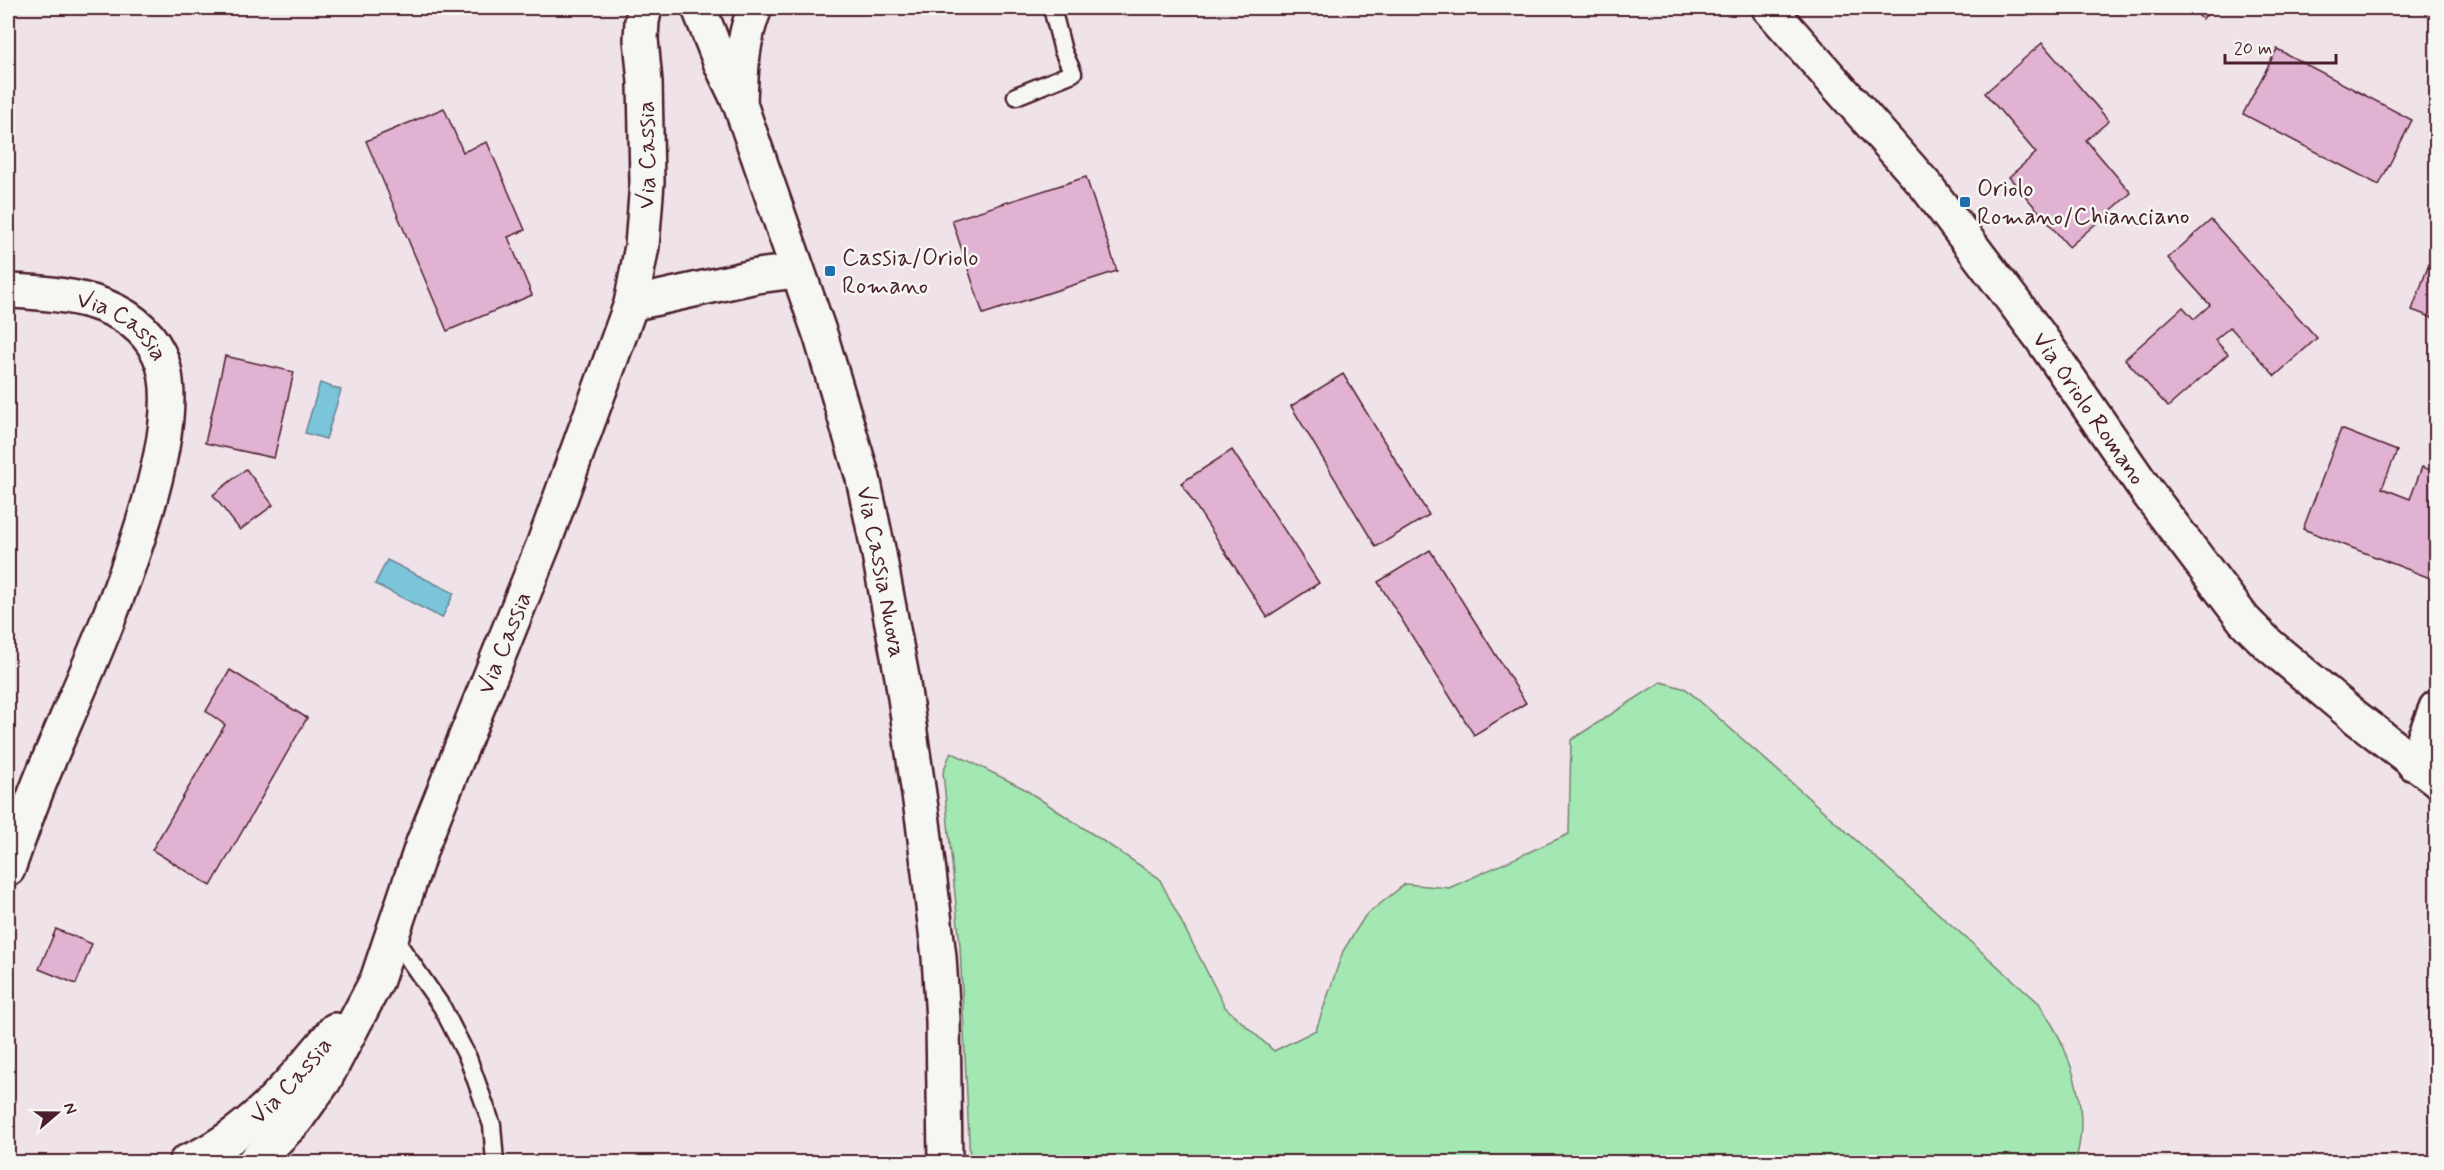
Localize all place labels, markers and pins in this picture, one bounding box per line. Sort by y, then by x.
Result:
place label: Oriolo Romano/Chianciano [1977,174,2189,233]
marker: Oriolo Romano/Chianciano [1958,195,1972,209]
place label: Cassia/Oriolo Romano [842,243,979,302]
marker: Cassia/Oriolo Romano [823,264,837,278]

